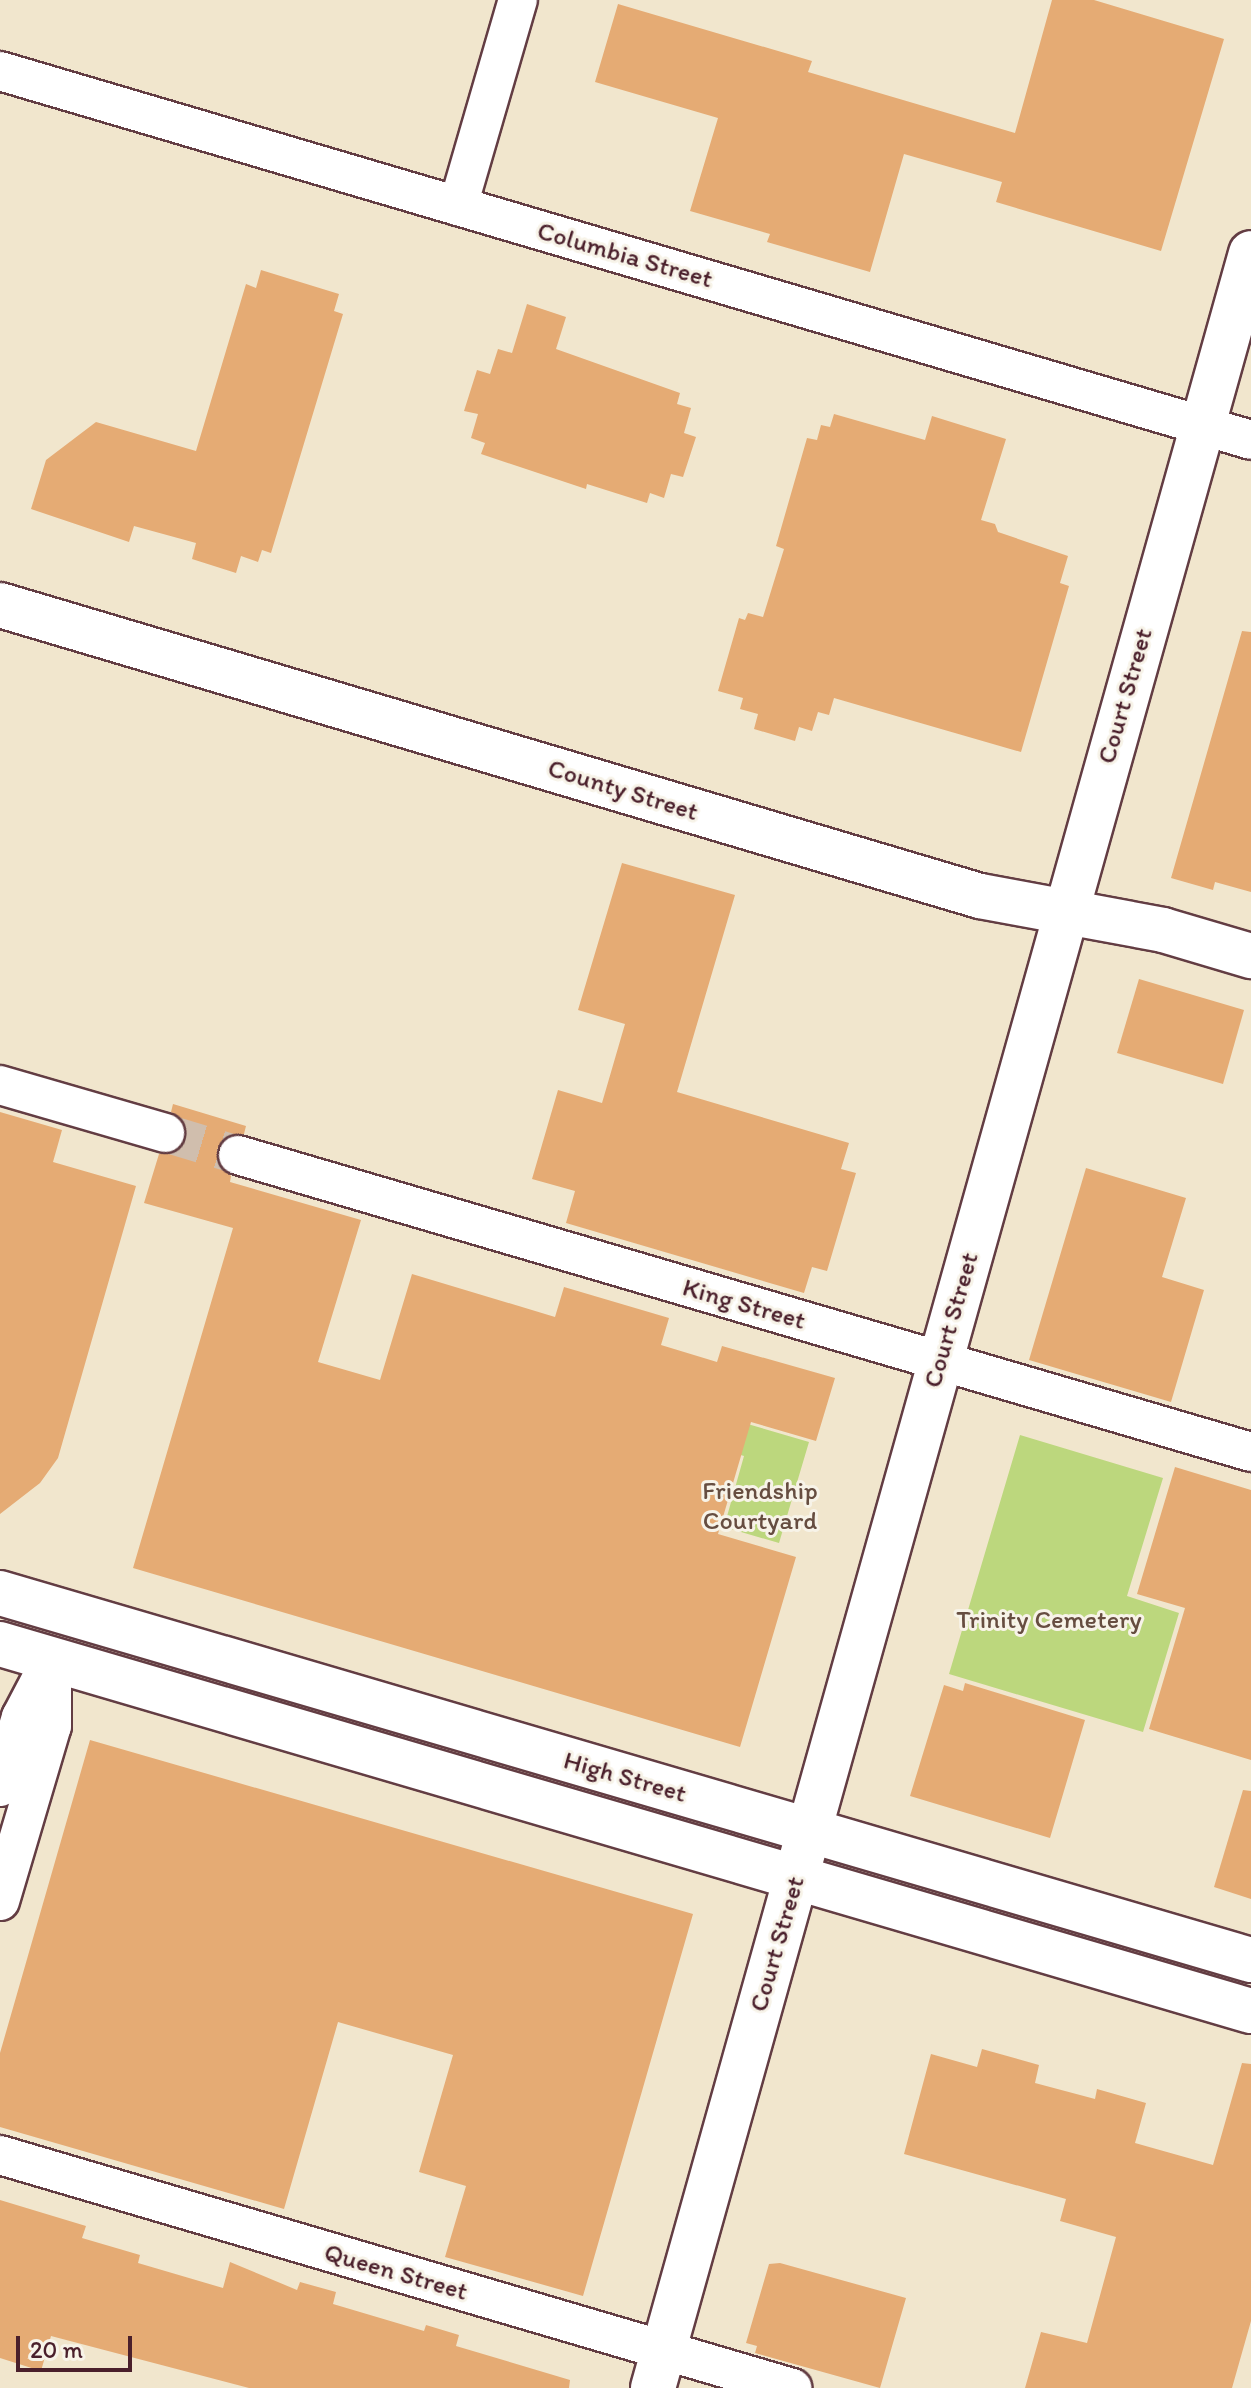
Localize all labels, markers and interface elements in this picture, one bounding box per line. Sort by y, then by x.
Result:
street label: Columbia Street [534,215,716,295]
street label: Court Street [1091,625,1159,767]
street label: County Street [544,752,702,828]
street label: Court Street [917,1249,985,1391]
street label: King Street [679,1272,809,1336]
park label: Friendship Courtyard [702,1475,818,1536]
park label: Trinity Cemetery [956,1604,1142,1636]
street label: High Street [560,1745,690,1809]
street label: Court Street [743,1873,811,2015]
street label: Queen Street [321,2237,471,2307]
scale bar [20,2320,136,2370]
text: 20 m [30,2335,83,2364]

